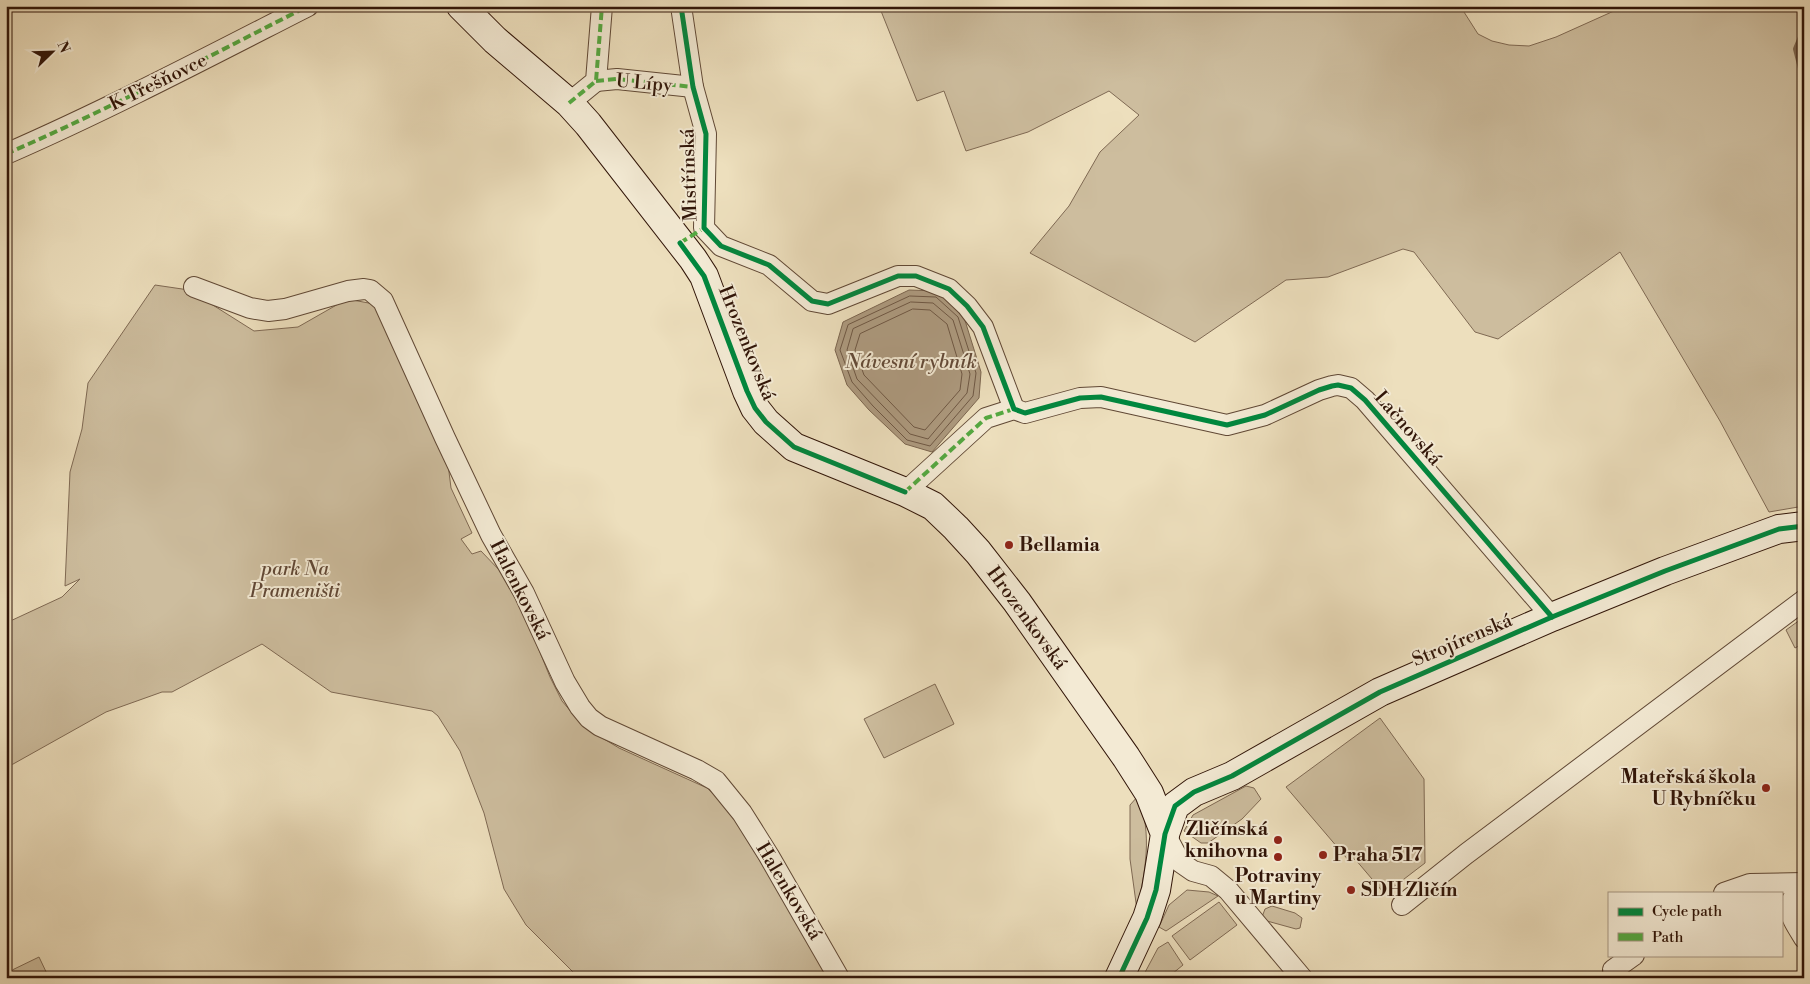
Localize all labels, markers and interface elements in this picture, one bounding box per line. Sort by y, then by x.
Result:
north arrow [28,28,78,78]
text: N [53,39,73,56]
street label: K Třešňovce [105,48,211,116]
street label: U Lípy [615,69,674,97]
street label: Mistřínská [675,128,703,222]
street label: Hrozenkovská [713,282,781,404]
water label: Návesní rybník [844,350,977,375]
street label: Lačnovská [1369,386,1447,471]
place label: Bellamia [1019,533,1101,557]
street label: Halenkovská [484,536,556,644]
marker: Bellamia [1003,539,1015,551]
park label: park Na Prameništi [249,557,340,603]
street label: Hrozenkovská [981,562,1073,675]
street label: Strojírenská [1408,608,1516,672]
place label: Mateřská škola U Rybníčku [1621,765,1757,811]
marker: Mateřská škola U Rybníčku [1760,782,1772,794]
place label: Zličínská knihovna [1185,817,1269,863]
marker: Zličínská knihovna [1272,834,1284,846]
street label: Halenkovská [751,838,828,944]
place label: Praha 517 [1333,843,1422,867]
marker: Praha 517 [1317,849,1329,861]
marker: Potraviny u Martiny [1272,851,1284,863]
place label: Potraviny u Martiny [1235,864,1322,910]
place label: SDH Zličín [1361,878,1458,902]
marker: SDH Zličín [1345,884,1357,896]
legend [1608,892,1782,956]
text: Cycle path [1652,902,1722,921]
text: Path [1652,928,1684,947]

